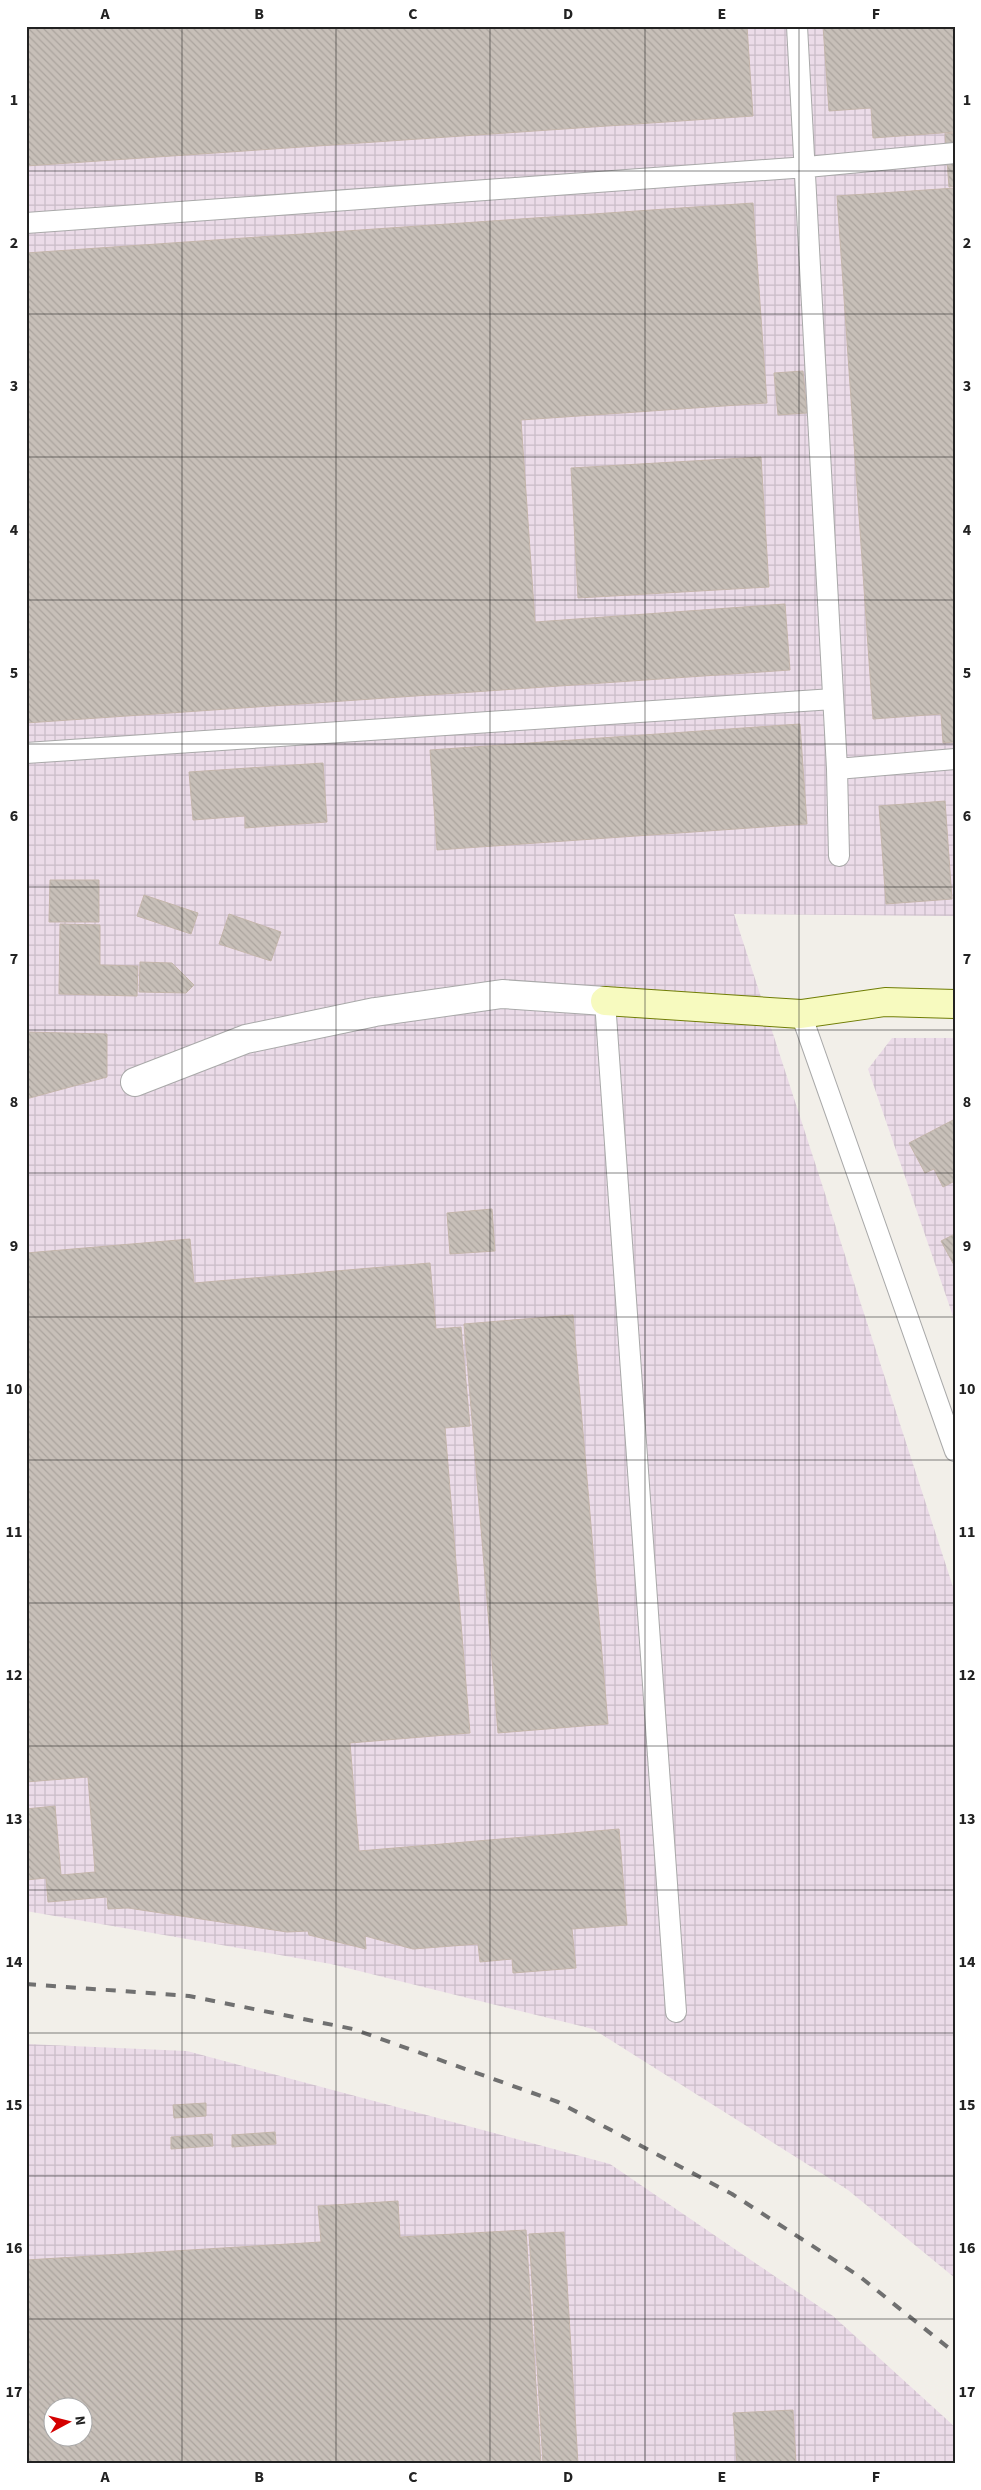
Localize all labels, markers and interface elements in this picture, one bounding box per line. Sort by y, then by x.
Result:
text: A [99,3,110,25]
text: B [254,3,264,25]
text: C [408,3,418,25]
text: D [563,3,573,25]
text: E [718,3,726,25]
text: F [872,3,880,25]
text: 1 [10,89,18,111]
text: 1 [963,89,971,111]
text: 2 [10,232,18,254]
text: 2 [963,232,971,254]
text: 3 [10,375,18,397]
text: 3 [963,375,971,397]
text: 4 [10,519,19,541]
text: 4 [963,519,972,541]
text: 5 [10,662,18,684]
text: 5 [963,662,971,684]
text: 6 [10,805,18,827]
text: 6 [963,805,971,827]
text: 7 [10,948,18,970]
text: 7 [963,948,971,970]
text: 8 [10,1091,18,1113]
text: 8 [963,1091,971,1113]
text: 9 [10,1235,18,1257]
text: 9 [963,1235,971,1257]
text: 10 [6,1378,22,1400]
text: 10 [959,1378,975,1400]
text: 11 [6,1521,22,1543]
text: 11 [959,1521,975,1543]
text: 12 [6,1664,22,1686]
text: 12 [959,1664,975,1686]
text: 13 [6,1808,22,1830]
text: 13 [959,1808,975,1830]
text: 14 [6,1951,23,1973]
text: 14 [959,1951,976,1973]
text: 15 [6,2094,22,2116]
text: 15 [959,2094,975,2116]
text: 16 [6,2237,22,2259]
text: 16 [959,2237,975,2259]
text: 17 [6,2381,22,2403]
text: 17 [959,2381,975,2403]
north arrow [42,2398,92,2448]
text: N [69,2415,90,2426]
text: A [99,2466,110,2488]
text: B [254,2466,264,2488]
text: C [408,2466,418,2488]
text: D [563,2466,573,2488]
text: E [718,2466,726,2488]
text: F [872,2466,880,2488]

